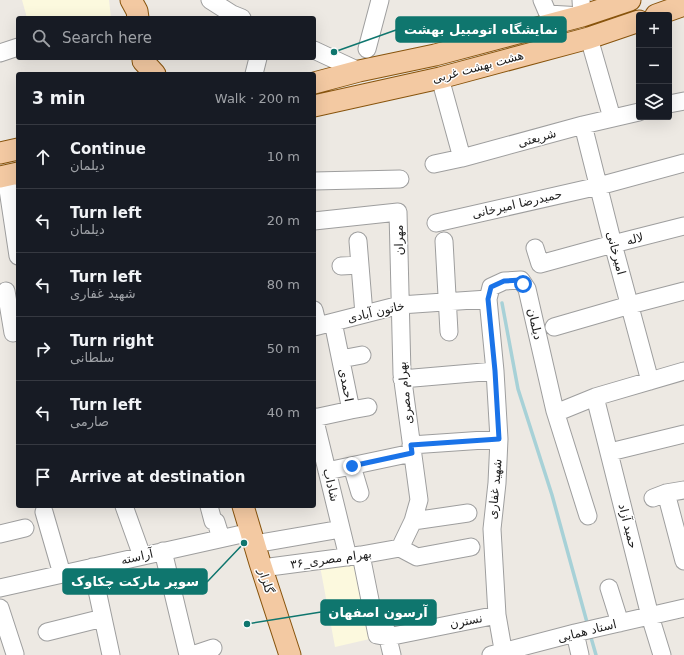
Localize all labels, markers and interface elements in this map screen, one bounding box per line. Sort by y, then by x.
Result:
map controls [636,12,672,120]
button: + [636,12,672,48]
search box [16,16,316,60]
callout: نمایشگاه اتومبیل بهشت [396,17,566,42]
text: نمایشگاه اتومبیل بهشت [404,22,558,37]
icon: search [30,27,52,49]
text: Search here [62,29,152,47]
street label: هشت بهشت غربی [431,48,525,87]
button: − [636,48,672,84]
button: layers [636,84,672,120]
text: 3 min [32,88,85,108]
text: Walk · 200 m [215,91,300,106]
street label: شریعتی [516,126,558,151]
text: Continue [70,140,146,158]
icon: ahead [32,146,54,168]
text: 10 m [267,149,300,164]
text: دیلمان [70,158,105,173]
street label: حمیدرضا امیرخانی [471,187,564,222]
text: Turn left [70,204,142,222]
icon: left [32,210,54,232]
text: 20 m [267,213,300,228]
text: دیلمان [70,222,105,237]
street label: مهران [392,224,407,255]
street label: امیرخانی [603,230,629,277]
street label: لاله [625,230,645,248]
text: Turn left [70,268,142,286]
icon: left [32,274,54,296]
route start [514,275,532,293]
text: 80 m [267,277,300,292]
text: شهید غفاری [70,286,136,301]
street label: خاتون آبادی [346,298,406,326]
street label: دیلمان [525,307,545,341]
text: Turn right [70,332,154,350]
icon: right [32,338,54,360]
text: 50 m [267,341,300,356]
text: سلطانی [70,350,114,365]
street label: بهرام مصری [395,361,416,425]
street label: احمدی [336,367,356,403]
text: Turn left [70,396,142,414]
icon: left [32,402,54,424]
text: 40 m [267,405,300,420]
text: صارمی [70,414,109,429]
route end [343,457,361,475]
street label: شهید غفاری [485,458,506,520]
icon: arrive [32,466,54,488]
street label: شاداب [320,467,342,503]
text: Arrive at destination [70,468,245,486]
street label: حمید آزاد [615,502,641,550]
street label: آراسته [119,545,155,568]
street label: ۳۶_بهرام مصری [290,546,373,573]
street label: گلزار [254,566,277,596]
callout: سوپر مارکت چکاوک [63,569,207,594]
text: سوپر مارکت چکاوک [71,574,199,589]
callout: آرسون اصفهان [321,600,436,625]
text: آرسون اصفهان [328,604,428,620]
street label: نسترن [448,611,484,632]
street label: استاد همایی [556,617,618,645]

